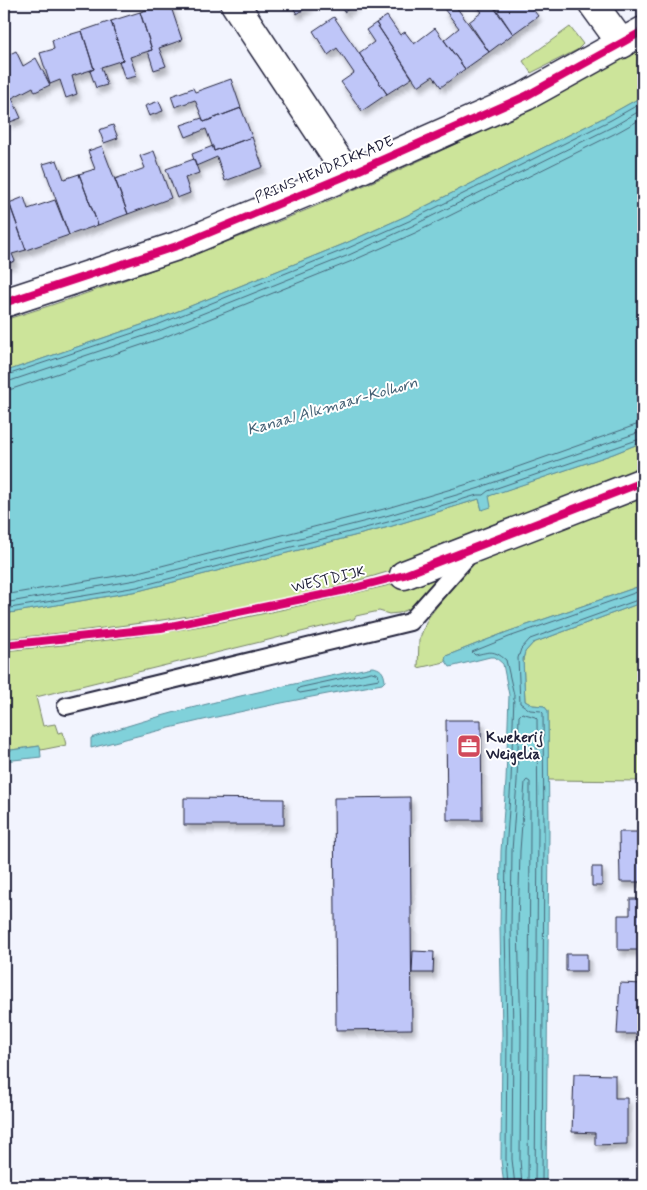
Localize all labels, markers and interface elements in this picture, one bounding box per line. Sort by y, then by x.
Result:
street label: PRINS HENDRIKKADE [252,131,397,208]
water label: Kanaal Alkmaar-Kolhorn [245,372,420,441]
street label: WESTDIJK [289,562,367,598]
place label: Kwekerij Weigelia [485,728,543,766]
office icon: Kwekerij Weigelia [456,733,482,759]

